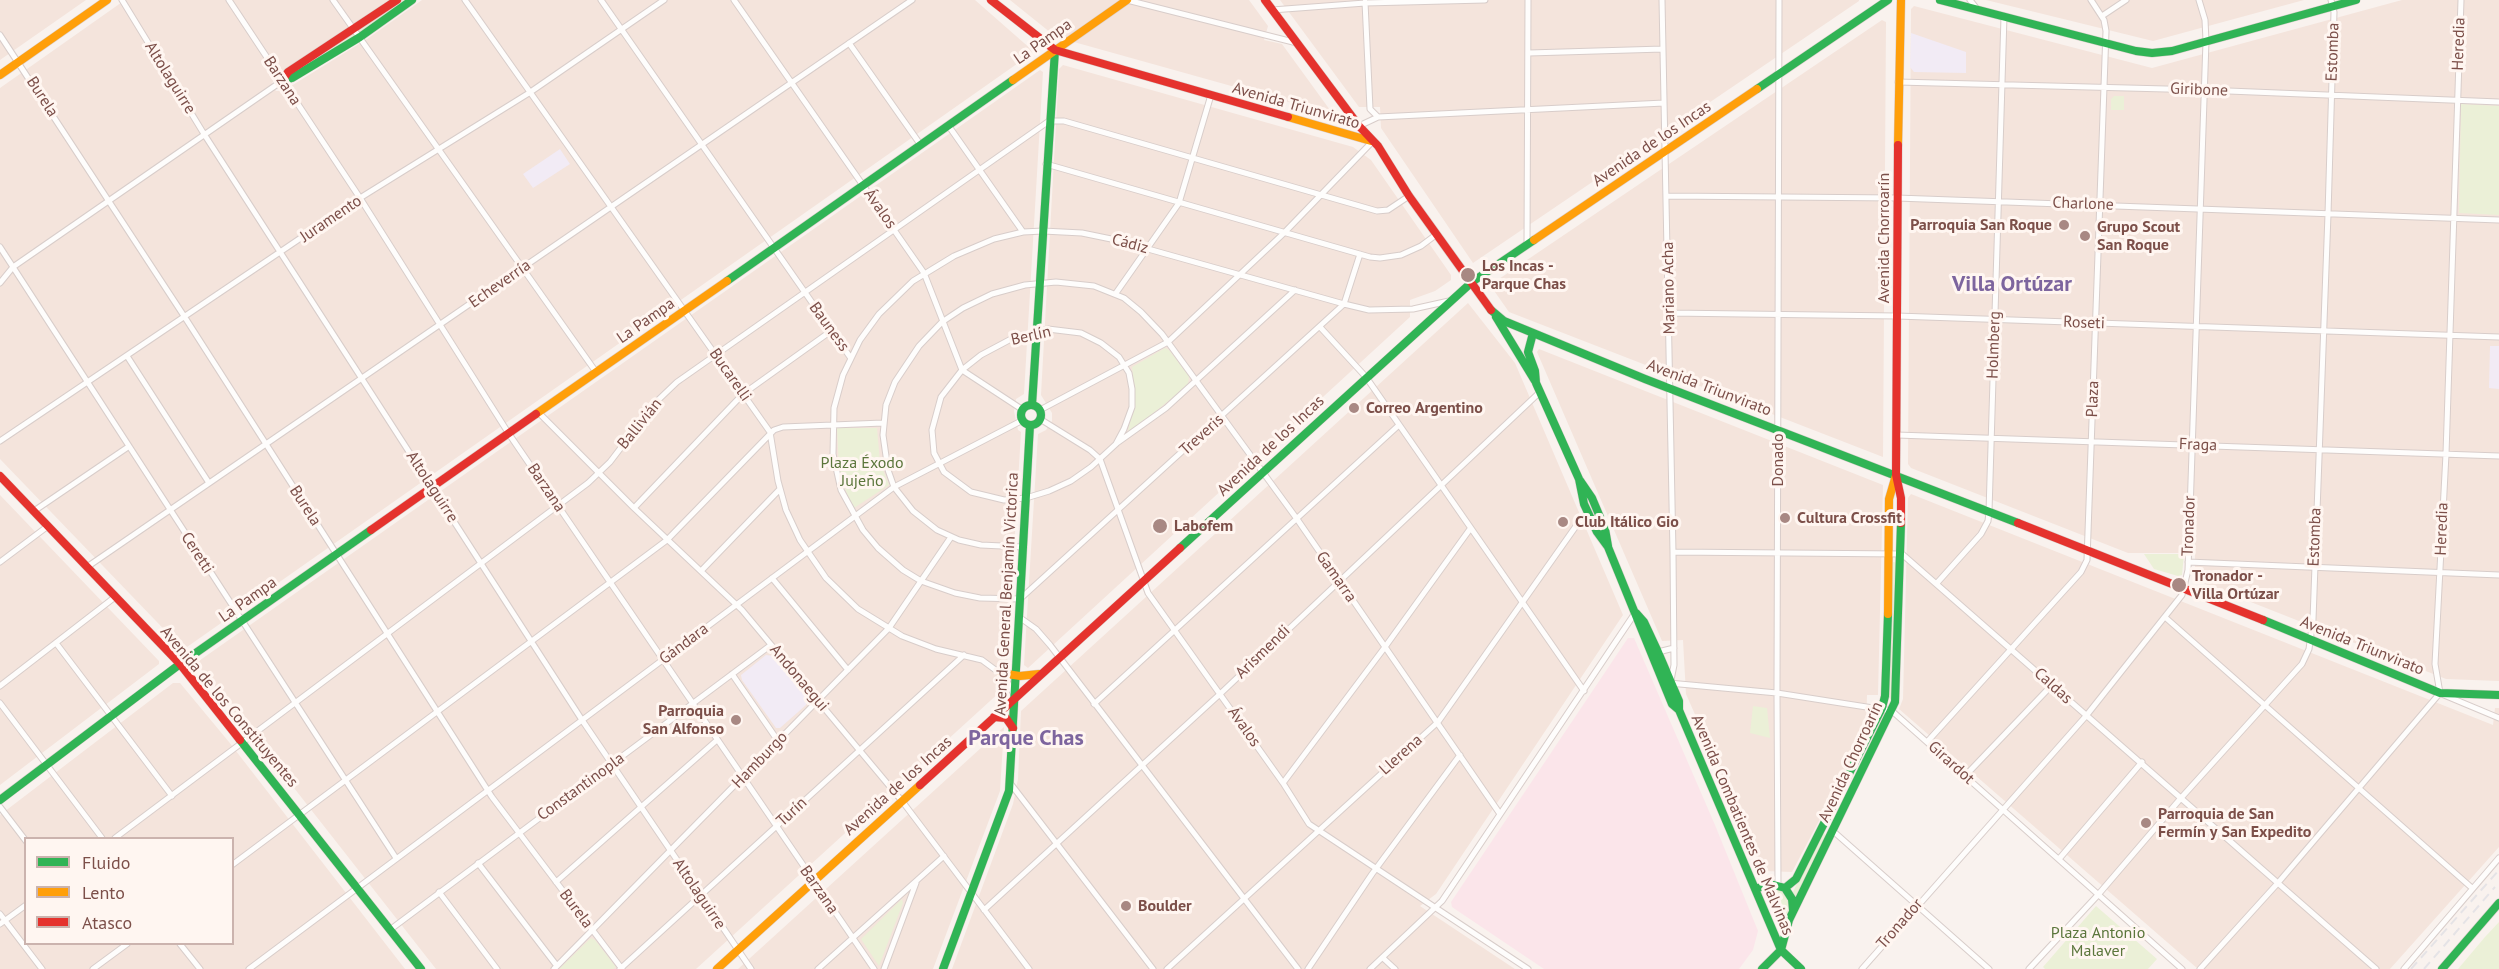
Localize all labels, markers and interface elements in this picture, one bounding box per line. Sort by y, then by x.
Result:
street label: La Pampa [1010,15,1076,69]
street label: Heredia [2448,17,2470,71]
street label: Estomba [2322,22,2344,82]
street label: Altolaguirre [140,39,200,117]
street label: Barzana [259,53,305,109]
street label: Burela [22,73,62,121]
street label: Avenida Triunvirato [1230,79,1362,133]
street label: Giribone [2170,79,2228,101]
street label: Avenida de los Incas [1589,97,1715,191]
street label: Avenida Chorroarín [1874,173,1894,303]
street label: Ávalos [859,185,901,233]
street label: Juramento [296,191,366,247]
street label: Charlone [2052,193,2114,215]
place label: Parroquia San Roque [1910,215,2052,235]
place label: Grupo Scout San Roque [2097,217,2180,255]
marker: Parroquia San Roque [2057,218,2071,232]
marker: Grupo Scout San Roque [2078,229,2092,243]
street label: Cádiz [1110,230,1150,258]
street label: Mariano Acha [1659,241,1679,335]
street label: Echeverría [465,256,535,312]
place label: Los Incas - Parque Chas [1482,256,1566,294]
marker: Los Incas - Parque Chas [1459,266,1477,284]
district label: Villa Ortúzar [1952,272,2072,298]
street label: La Pampa [613,294,679,348]
street label: Bauness [805,299,853,355]
street label: Holmberg [1983,311,2005,379]
street label: Roseti [2063,313,2105,333]
street label: Berlín [1009,322,1053,350]
street label: Bucarelli [705,345,755,405]
street label: Avenida Triunvirato [1644,355,1774,421]
street label: Plaza [2083,380,2103,418]
street label: Avenida de los Incas [1214,392,1328,500]
street label: Ballivián [614,395,666,453]
place label: Correo Argentino [1366,398,1483,418]
marker: Correo Argentino [1347,401,1361,415]
street label: Treveris [1176,410,1228,460]
street label: Donado [1768,434,1788,486]
street label: Fraga [2179,435,2217,455]
street label: Altolaguirre [402,448,462,526]
park label: Plaza Éxodo Jujeño [820,453,904,491]
street label: Barzana [523,460,569,516]
street label: Avenida General Benjamín Victorica [991,472,1023,716]
street label: Burela [285,482,325,530]
street label: Tronador [2178,495,2200,557]
street label: Heredia [2431,502,2453,556]
street label: Estomba [2304,507,2326,567]
place label: Cultura Crossfit [1797,508,1902,528]
marker: Cultura Crossfit [1778,511,1792,525]
place label: Club Itálico Gio [1575,512,1679,532]
marker: Club Itálico Gio [1556,515,1570,529]
place label: Labofem [1174,516,1233,536]
marker: Labofem [1151,517,1169,535]
street label: Ceretti [177,529,217,577]
street label: Gamarra [1312,548,1360,606]
place label: Tronador - Villa Ortúzar [2192,566,2279,604]
street label: La Pampa [215,573,281,627]
marker: Tronador - Villa Ortúzar [2170,576,2188,594]
street label: Avenida Triunvirato [2297,612,2427,680]
street label: Gándara [656,619,712,669]
street label: Arismendi [1232,621,1294,683]
street label: Avenida de los Constituyentes [156,623,302,791]
street label: Andonaegui [765,641,833,715]
street label: Caldas [2030,664,2076,708]
street label: Avenida Chorroarín [1815,699,1887,825]
place label: Parroquia San Alfonso [643,701,724,739]
street label: Ávalos [1223,703,1265,751]
street label: Avenida Combatientes de Malvinas [1687,712,1797,938]
marker: Parroquia San Alfonso [729,713,743,727]
district label: Parque Chas [968,726,1084,752]
street label: Hamburgo [728,728,792,792]
street label: Llerena [1376,731,1426,779]
street label: Avenida de los Incas [840,732,956,840]
street label: Girardot [1924,737,1978,789]
street label: Constantinopla [534,749,628,825]
street label: Turín [773,793,811,831]
place label: Parroquia de San Fermín y San Expedito [2158,804,2311,842]
marker: Parroquia de San Fermín y San Expedito [2139,816,2153,830]
legend [24,837,234,945]
text: Fluido [82,851,130,874]
street label: Altolaguirre [668,855,730,933]
street label: Barzana [796,862,842,918]
text: Lento [82,881,125,904]
street label: Burela [555,886,597,932]
street label: Tronador [1873,895,1927,953]
place label: Boulder [1138,896,1192,916]
marker: Boulder [1119,899,1133,913]
text: Atasco [82,911,132,934]
park label: Plaza Antonio Malaver [2051,923,2145,961]

